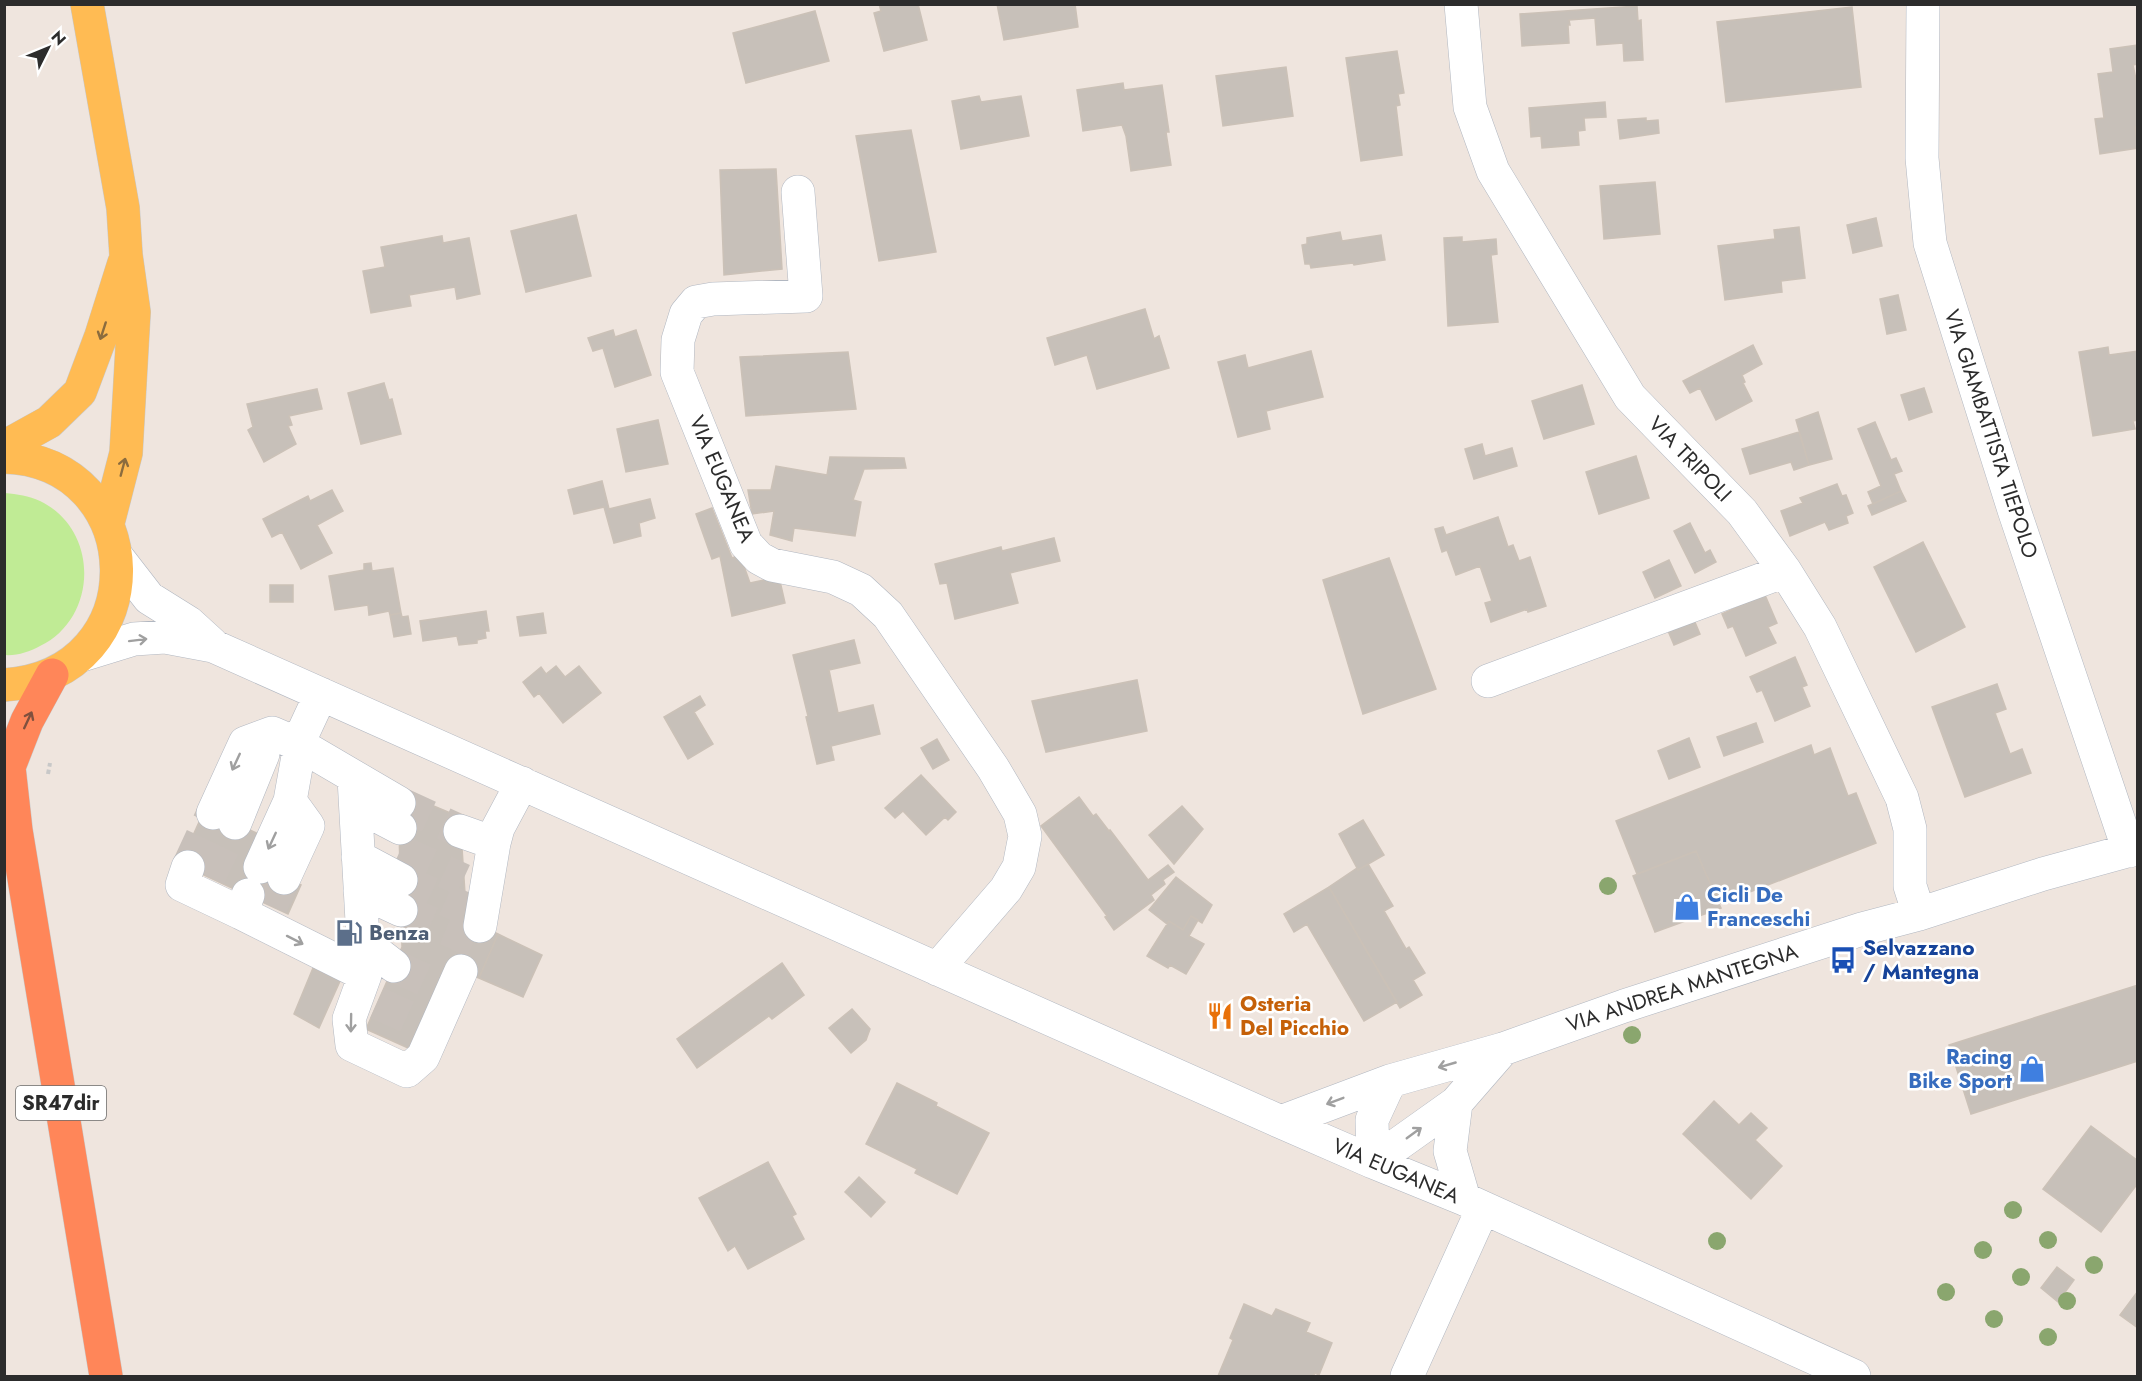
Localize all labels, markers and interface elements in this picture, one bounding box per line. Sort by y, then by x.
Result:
north arrow [18,18,78,78]
text: N [46,26,71,51]
street label: VIA GIAMBATTISTA TIEPOLO [1937,306,2045,562]
one-way arrow [96,321,107,340]
street label: VIA TRIPOLI [1642,410,1738,508]
street label: VIA EUGANEA [682,411,762,547]
one-way arrow [117,458,129,477]
one-way arrow [128,634,148,645]
one-way arrow [23,711,34,729]
one-way arrow [230,752,242,770]
one-way arrow [266,832,278,850]
place label: Cicli De Franceschi [1707,880,1810,934]
shop icon: Cicli De Franceschi [1672,892,1702,922]
fuel station icon: Benza [334,918,364,948]
place label: Benza [369,918,429,948]
place label: Selvazzano / Mantegna [1863,933,1979,987]
one-way arrow [286,934,304,946]
street label: VIA ANDREA MANTEGNA [1562,936,1802,1040]
bus stop icon: Selvazzano / Mantegna [1828,945,1858,975]
place label: Osteria Del Picchio [1240,989,1349,1043]
restaurant icon: Osteria Del Picchio [1205,1001,1235,1031]
one-way arrow [345,1013,357,1032]
place label: Racing Bike Sport [1908,1042,2012,1096]
shop icon: Racing Bike Sport [2017,1054,2047,1084]
one-way arrow [1438,1060,1457,1071]
road number: SR47dir [16,1086,106,1120]
one-way arrow [1327,1097,1345,1108]
one-way arrow [1406,1126,1422,1139]
street label: VIA EUGANEA [1328,1131,1464,1211]

